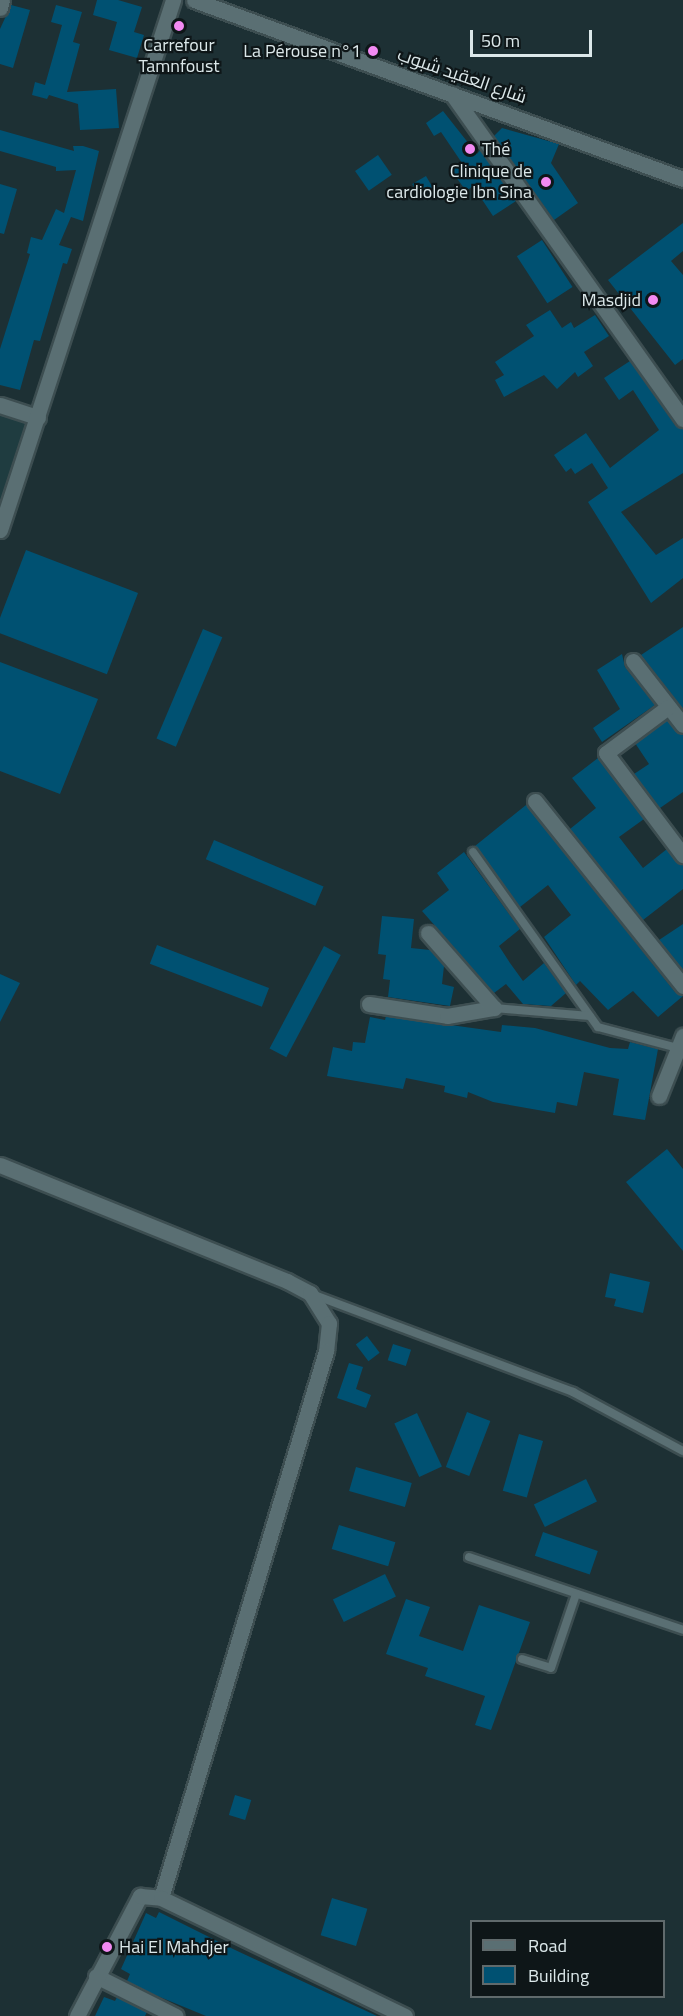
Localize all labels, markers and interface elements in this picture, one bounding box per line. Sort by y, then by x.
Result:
scale bar [473,18,594,56]
marker: Carrefour Tamnfoust [172,19,186,33]
text: 50 m [481,27,520,54]
place label: Carrefour Tamnfoust [138,35,220,78]
place label: La Pérouse n°1 [243,40,361,62]
marker: La Pérouse n°1 [366,44,380,58]
street label: شارع العقيد شبوب [395,44,529,108]
place label: Thé [482,138,510,160]
marker: Thé [463,142,477,156]
place label: Clinique de cardiologie Ibn Sina [386,161,532,204]
marker: Clinique de cardiologie Ibn Sina [537,173,555,191]
place label: Masdjid [582,289,641,311]
marker: Masdjid [646,293,660,307]
legend [470,1920,665,1998]
text: Road [528,1932,567,1959]
place label: Hai El Mahdjer [119,1936,229,1958]
marker: Hai El Mahdjer [100,1940,114,1954]
text: Building [528,1962,589,1989]

